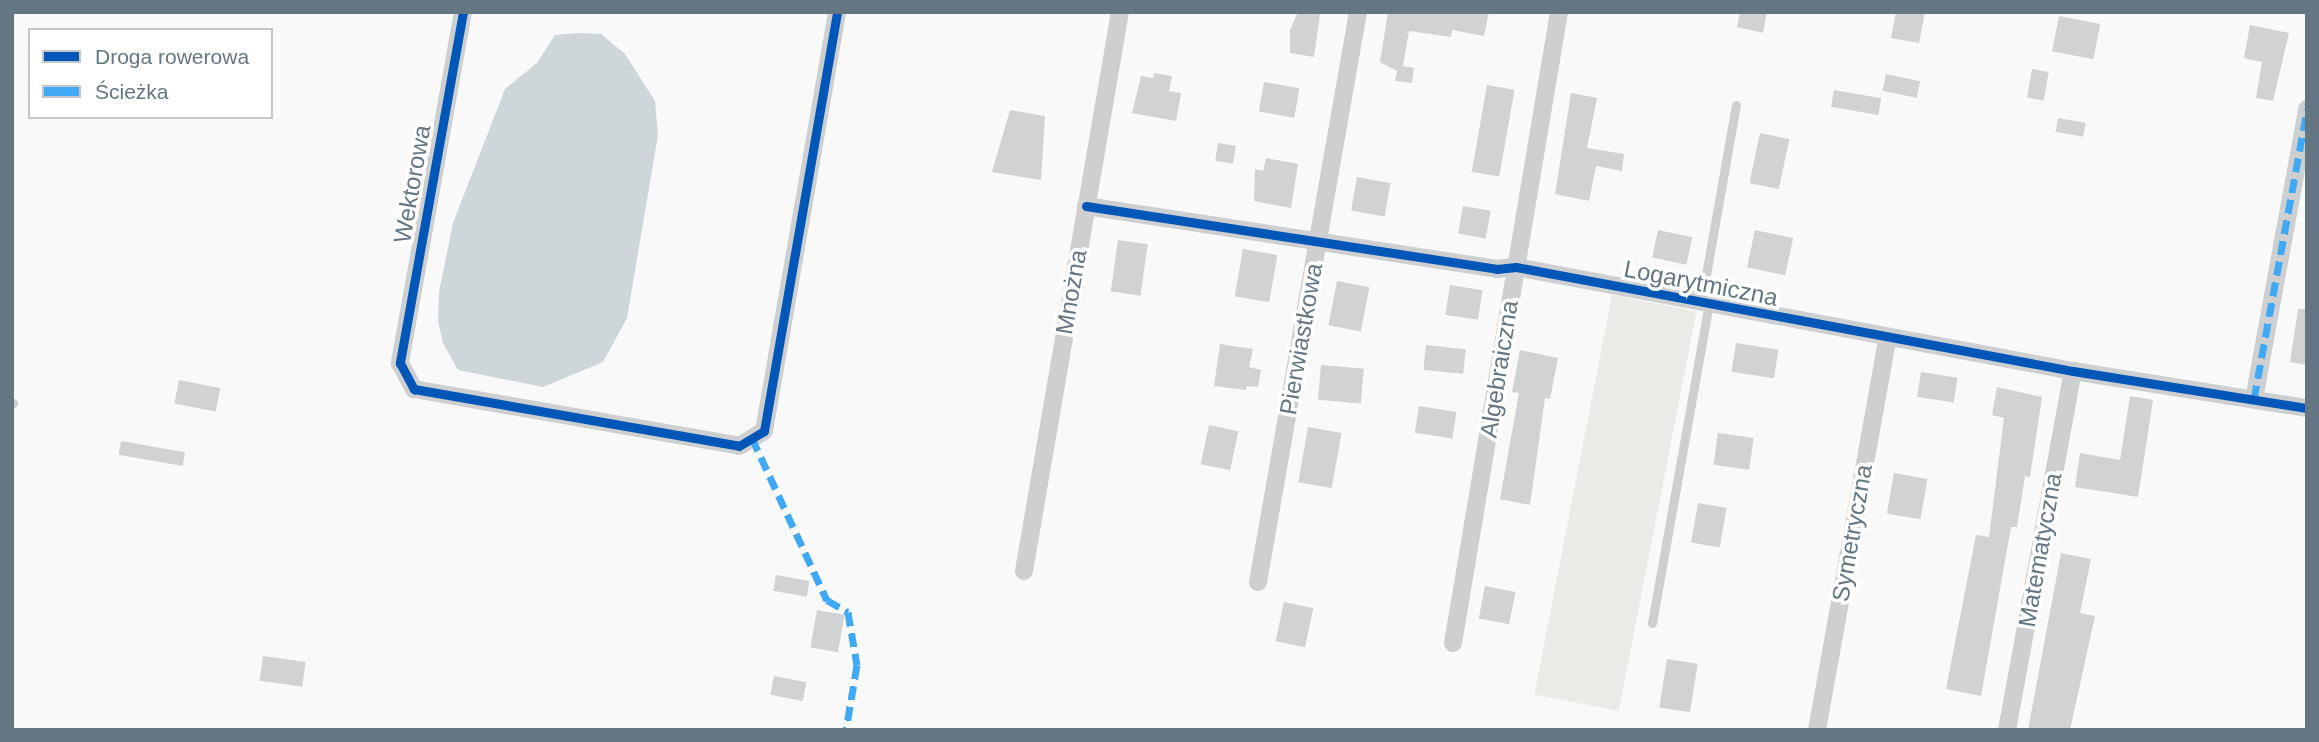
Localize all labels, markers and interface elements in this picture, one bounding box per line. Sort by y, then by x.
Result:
legend [28,28,273,119]
text: Droga rowerowa [95,45,249,68]
text: Ścieżka [95,80,169,103]
street label: Wektorowa [387,123,437,245]
street label: Mnożna [1049,247,1093,337]
street label: Logarytmiczna [1622,254,1780,312]
street label: Pierwiastkowa [1274,261,1328,417]
street label: Algebraiczna [1474,298,1524,440]
street label: Symetryczna [1826,462,1878,604]
street label: Matematyczna [2012,471,2068,629]

